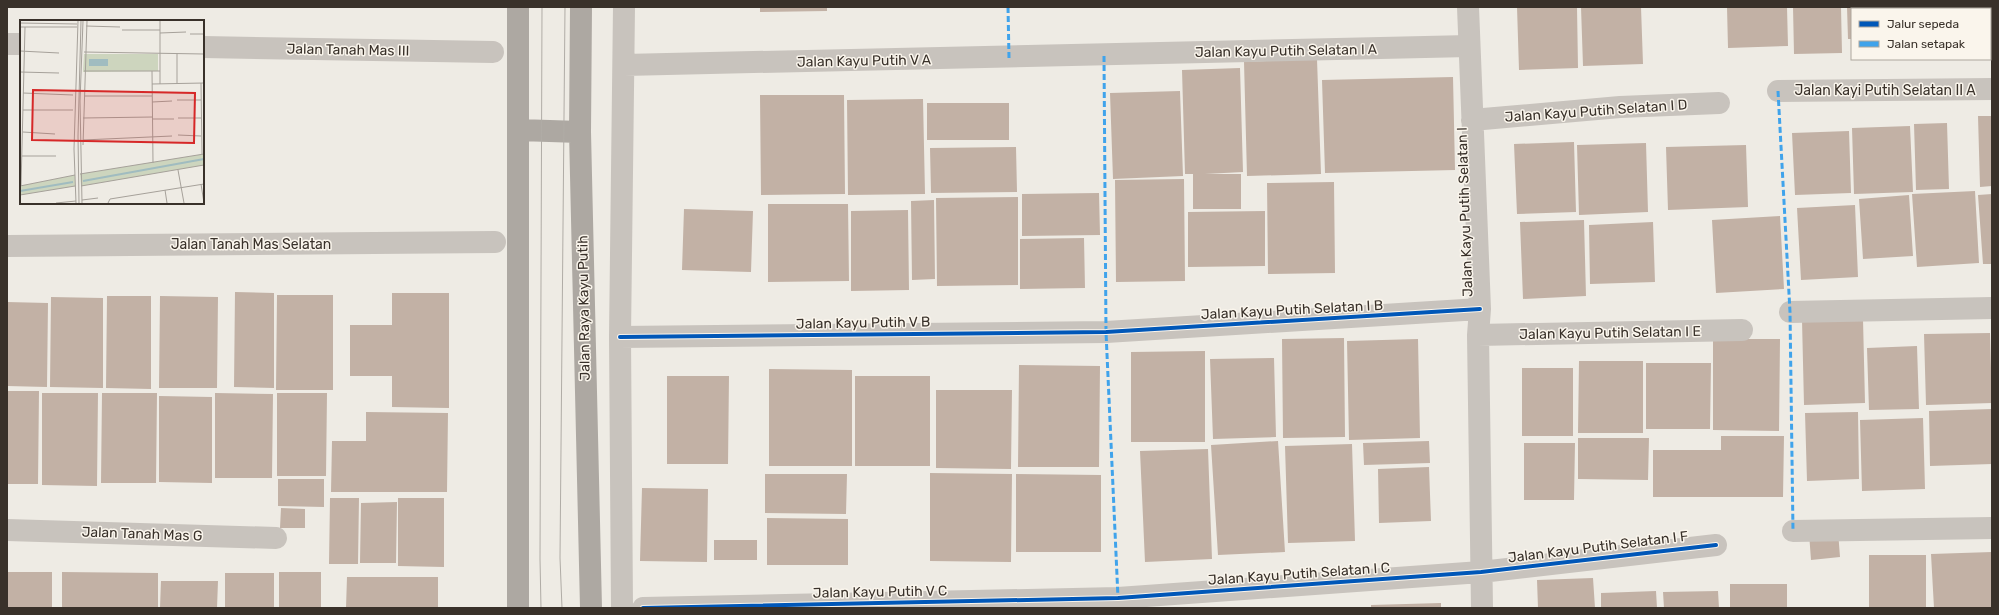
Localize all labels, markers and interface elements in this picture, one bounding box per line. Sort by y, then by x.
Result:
legend [1851,8,1991,60]
text: Jalur sepeda [1887,17,1959,31]
inset map [20,20,204,204]
text: Jalan setapak [1887,37,1966,51]
street label: Jalan Tanah Mas III [286,40,410,60]
street label: Jalan Kayu Putih Selatan I A [1195,41,1378,61]
street label: Jalan Kayu Putih V A [797,51,932,71]
street label: Jalan Kayi Putih Selatan II A [1794,82,1976,99]
street label: Jalan Kayu Putih Selatan I D [1504,96,1688,126]
street label: Jalan Kayu Putih Selatan I [1454,127,1476,297]
street label: Jalan Raya Kayu Putih [574,235,594,381]
street label: Jalan Tanah Mas Selatan [171,236,331,253]
street label: Jalan Kayu Putih Selatan I B [1200,297,1384,323]
street label: Jalan Kayu Putih V B [796,313,930,333]
street label: Jalan Kayu Putih Selatan I E [1519,323,1701,343]
street label: Jalan Tanah Mas G [81,523,203,545]
street label: Jalan Kayu Putih Selatan I F [1507,528,1689,566]
street label: Jalan Kayu Putih Selatan I C [1207,559,1391,589]
street label: Jalan Kayu Putih V C [813,582,947,602]

